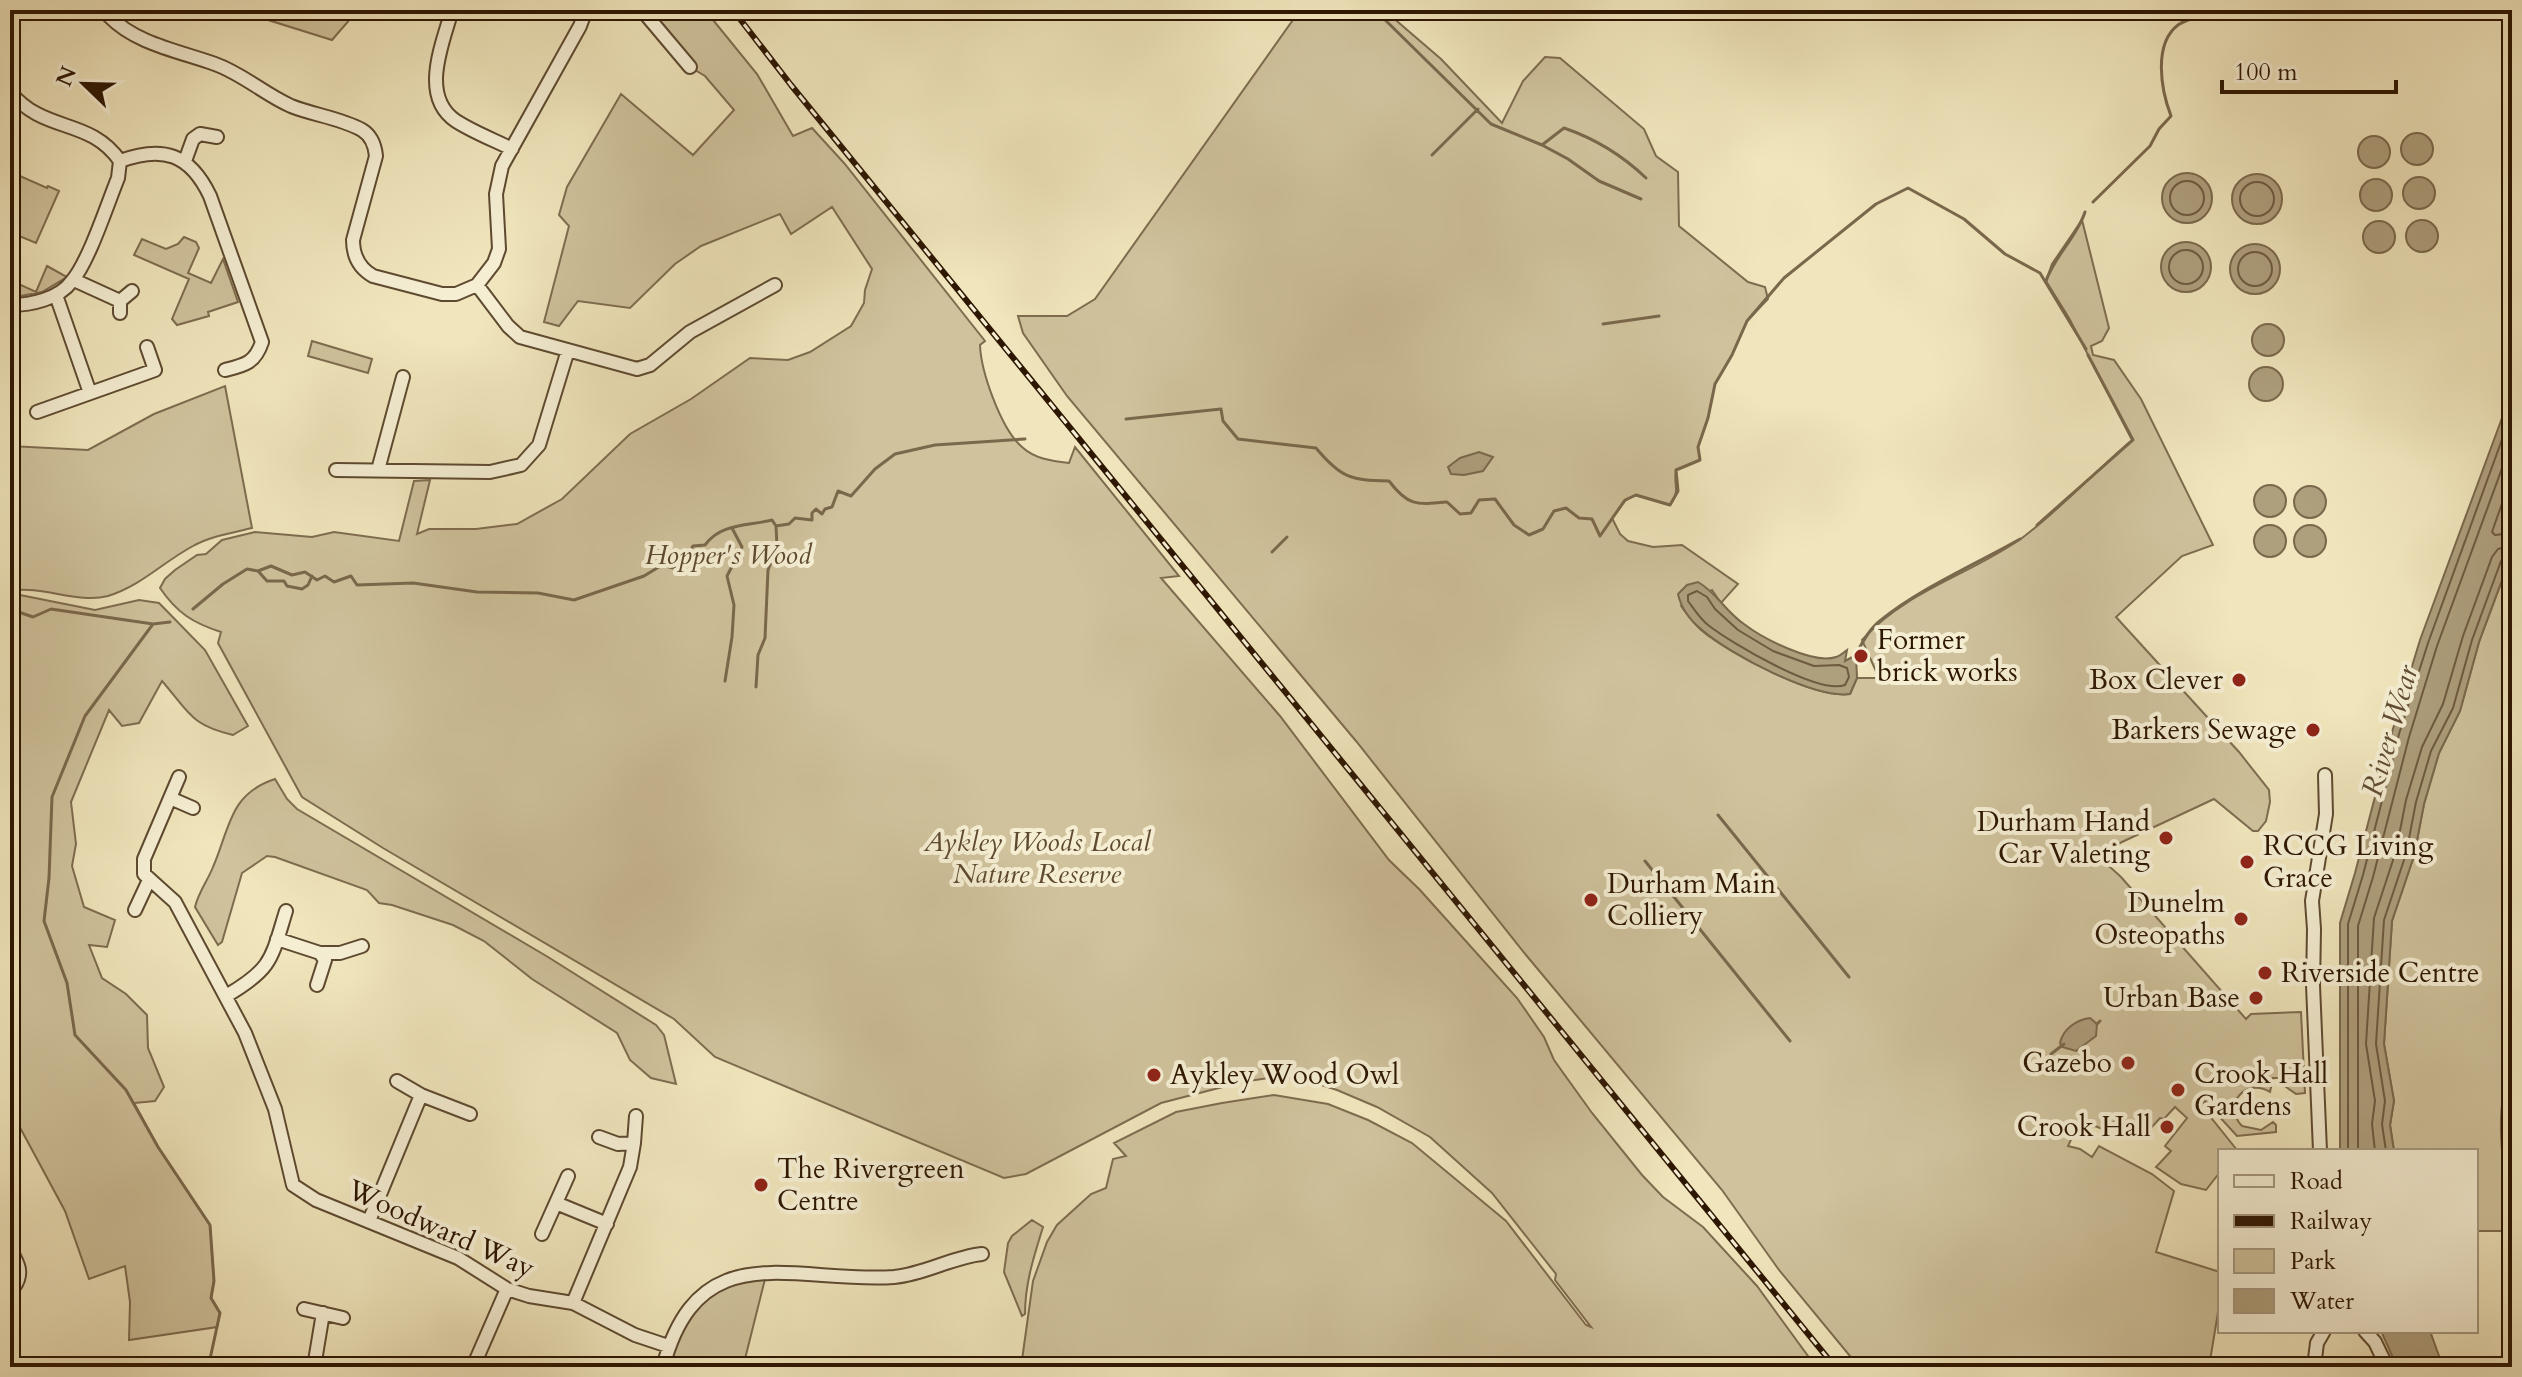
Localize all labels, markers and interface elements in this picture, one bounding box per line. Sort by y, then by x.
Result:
north arrow [44,44,124,124]
scale bar [2222,44,2396,94]
text: 100 m [2234,56,2298,89]
text: N [49,62,84,91]
park label: Hopper's Wood [645,536,813,574]
place label: Former brick works [1877,621,2018,691]
marker: Former brick works [1852,647,1870,665]
water label: River Wear [2352,659,2429,801]
place label: Box Clever [2089,661,2224,699]
marker: Box Clever [2230,671,2248,689]
place label: Barkers Sewage [2111,711,2297,749]
marker: Barkers Sewage [2304,721,2322,739]
place label: Durham Hand Car Valeting [1977,803,2150,873]
park label: Aykley Woods Local Nature Reserve [922,823,1152,893]
place label: RCCG Living Grace [2263,827,2434,897]
marker: Durham Hand Car Valeting [2157,829,2175,847]
marker: RCCG Living Grace [2238,853,2256,871]
place label: Durham Main Colliery [1607,865,1776,935]
place label: Dunelm Osteopaths [2094,884,2225,954]
marker: Durham Main Colliery [1582,891,1600,909]
marker: Dunelm Osteopaths [2232,910,2250,928]
place label: Riverside Centre [2281,954,2480,992]
marker: Riverside Centre [2256,964,2274,982]
place label: Urban Base [2103,979,2240,1017]
marker: Urban Base [2247,989,2265,1007]
place label: Gazebo [2022,1044,2112,1082]
marker: Gazebo [2119,1054,2137,1072]
place label: Crook Hall Gardens [2194,1055,2328,1125]
place label: Aykley Wood Owl [1170,1056,1399,1094]
marker: Aykley Wood Owl [1145,1066,1163,1084]
marker: Crook Hall Gardens [2169,1081,2187,1099]
place label: Crook Hall [2017,1108,2151,1146]
marker: Crook Hall [2158,1118,2176,1136]
legend [2218,1149,2478,1333]
place label: The Rivergreen Centre [777,1150,965,1220]
text: Road [2290,1165,2343,1198]
street label: Woodward Way [340,1170,541,1287]
marker: The Rivergreen Centre [752,1176,770,1194]
text: Railway [2290,1205,2372,1238]
text: Park [2290,1245,2336,1278]
text: Water [2289,1285,2354,1318]

